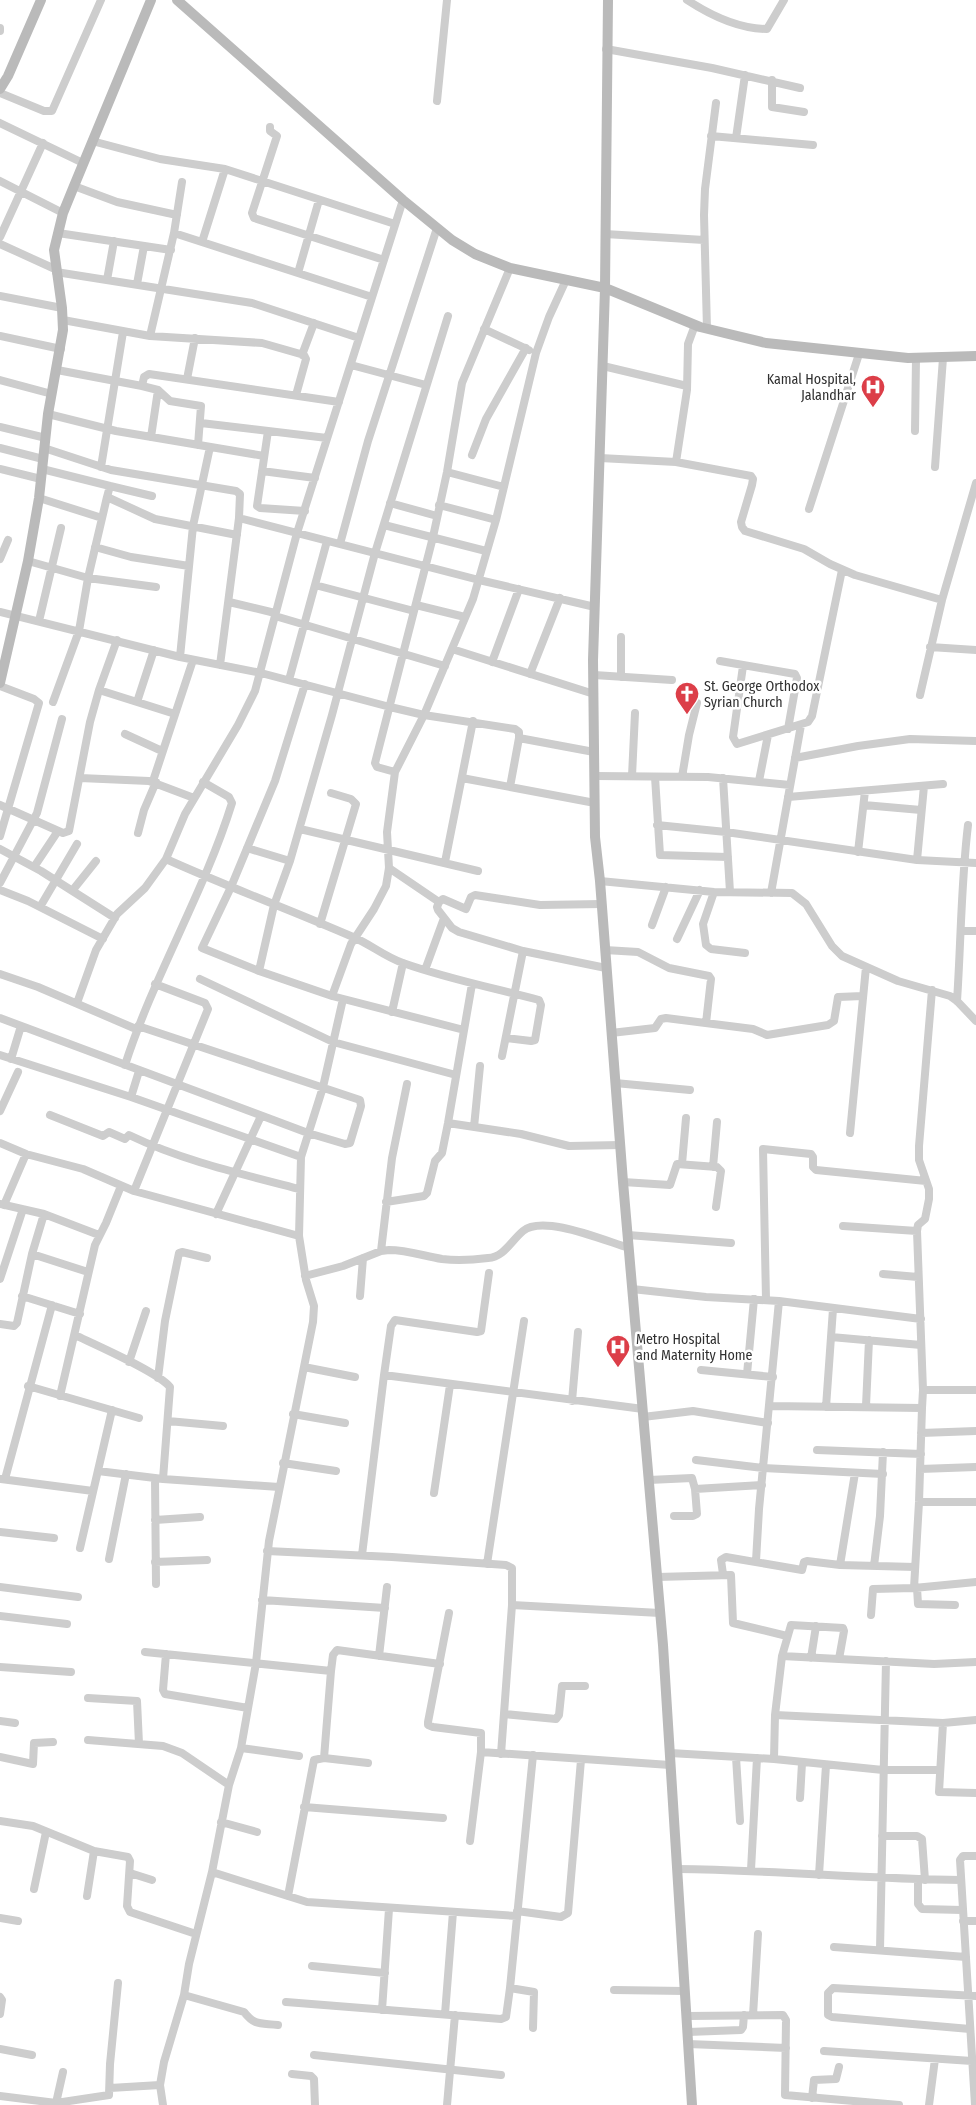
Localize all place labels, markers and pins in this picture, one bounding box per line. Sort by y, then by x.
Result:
place label: Kamal Hospital, Jalandhar [767,371,856,404]
hospital icon: Kamal Hospital, Jalandhar [860,374,886,408]
place label: St. George Orthodox Syrian Church [704,678,820,711]
church icon: St. George Orthodox Syrian Church [674,681,700,715]
place label: Metro Hospital and Maternity Home [636,1331,753,1364]
hospital icon: Metro Hospital and Maternity Home [605,1334,631,1368]

